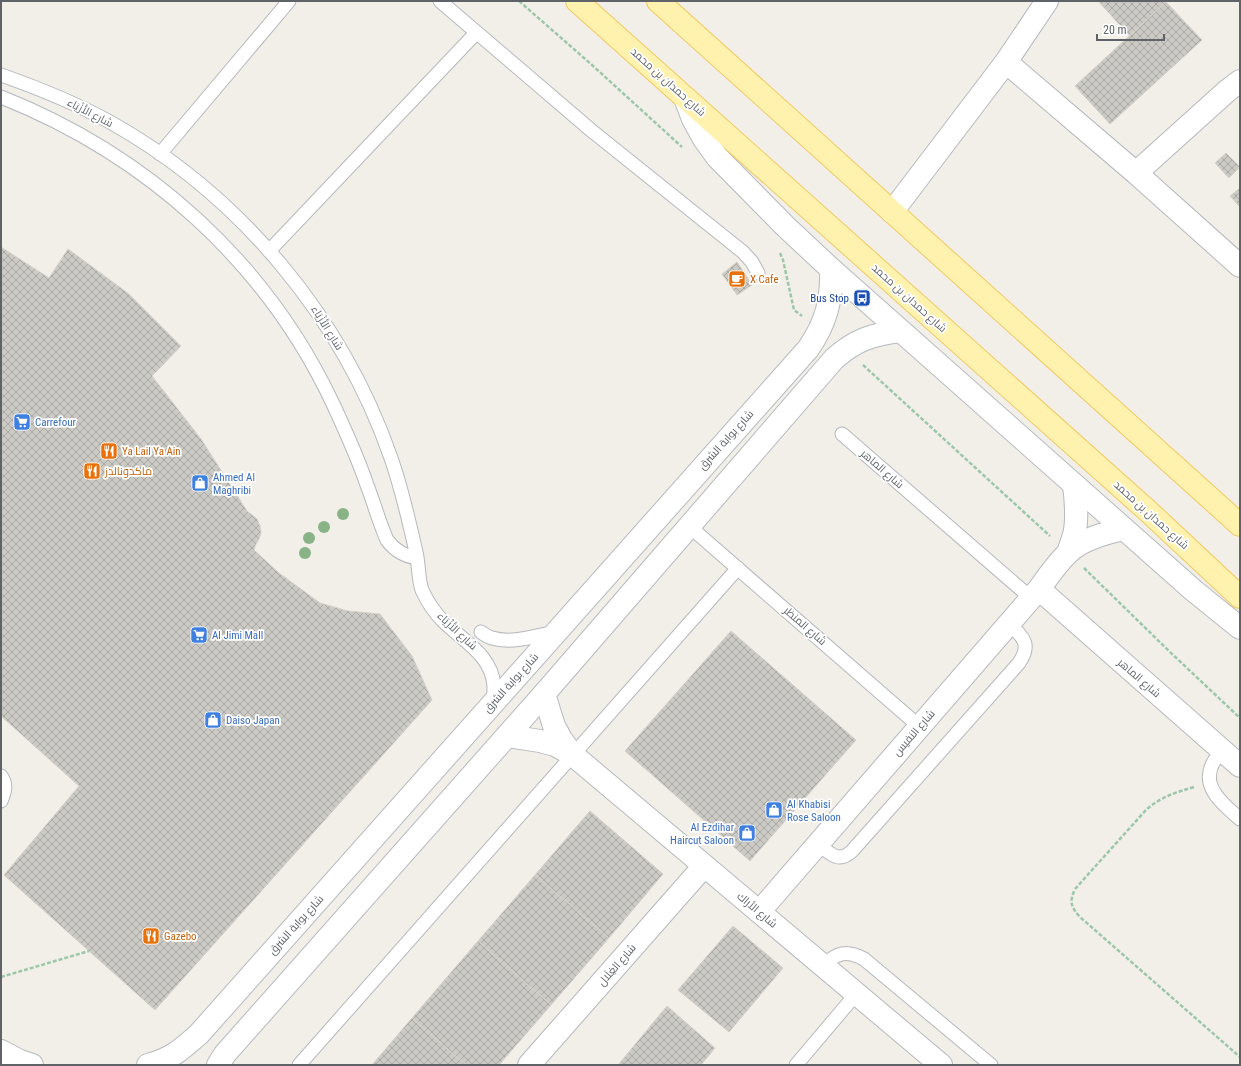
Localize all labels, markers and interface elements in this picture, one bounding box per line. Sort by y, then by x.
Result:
scale bar [1097,16,1164,42]
text: 20 m [1103,23,1127,37]
street label: شارع حمدان بن محمد [627,45,708,120]
street label: شارع الأَزْيَاء [64,95,116,131]
street label: شارع حمدان بن محمد [868,261,949,336]
cafe icon: X Cafe [727,269,747,289]
place label: X Cafe [750,273,779,286]
bus stop icon: Bus Stop [852,288,872,308]
place label: Bus Stop [810,292,849,305]
street label: شارع الأَزْيَاء [307,303,347,353]
street label: شارع بوابة الشرق [696,407,757,473]
supermarket icon: Carrefour [12,412,32,432]
place label: Carrefour [35,416,77,429]
restaurant icon: Ya Lail Ya Ain [99,441,119,461]
place label: Ya Lail Ya Ain [122,445,181,458]
street label: شارع الماهر [856,446,906,492]
restaurant icon: ماكدونالدز [82,461,102,481]
place label: ماكدونالدز [104,465,152,478]
place label: Ahmed Al Maghribi [213,471,255,497]
shop icon: Ahmed Al Maghribi [190,473,210,493]
street label: شارع حمدان بن محمد [1110,478,1191,553]
street label: شارع المنظر [780,603,829,649]
street label: شارع الأَزْيَاء [434,608,481,653]
supermarket icon: Al Jimi Mall [189,625,209,645]
place label: Al Jimi Mall [212,629,263,642]
street label: شارع بوابة الشرق [481,650,542,716]
street label: شارع الماهر [1113,655,1163,701]
street label: شارع النفيس [890,707,938,759]
shop icon: Daiso Japan [203,710,223,730]
place label: Daiso Japan [226,714,280,727]
place label: Al Khabisi Rose Saloon [787,798,841,824]
shop icon: Al Khabisi Rose Saloon [764,800,784,820]
place label: Al Ezdihar Haircut Saloon [670,821,735,847]
shop icon: Al Ezdihar Haircut Saloon [737,823,757,843]
street label: شارع الأراك [734,889,780,931]
street label: شارع بوابة الشرق [266,892,327,958]
restaurant icon: Gazebo [141,926,161,946]
place label: Gazebo [164,930,197,943]
street label: شارع الغِلَال [595,941,640,989]

